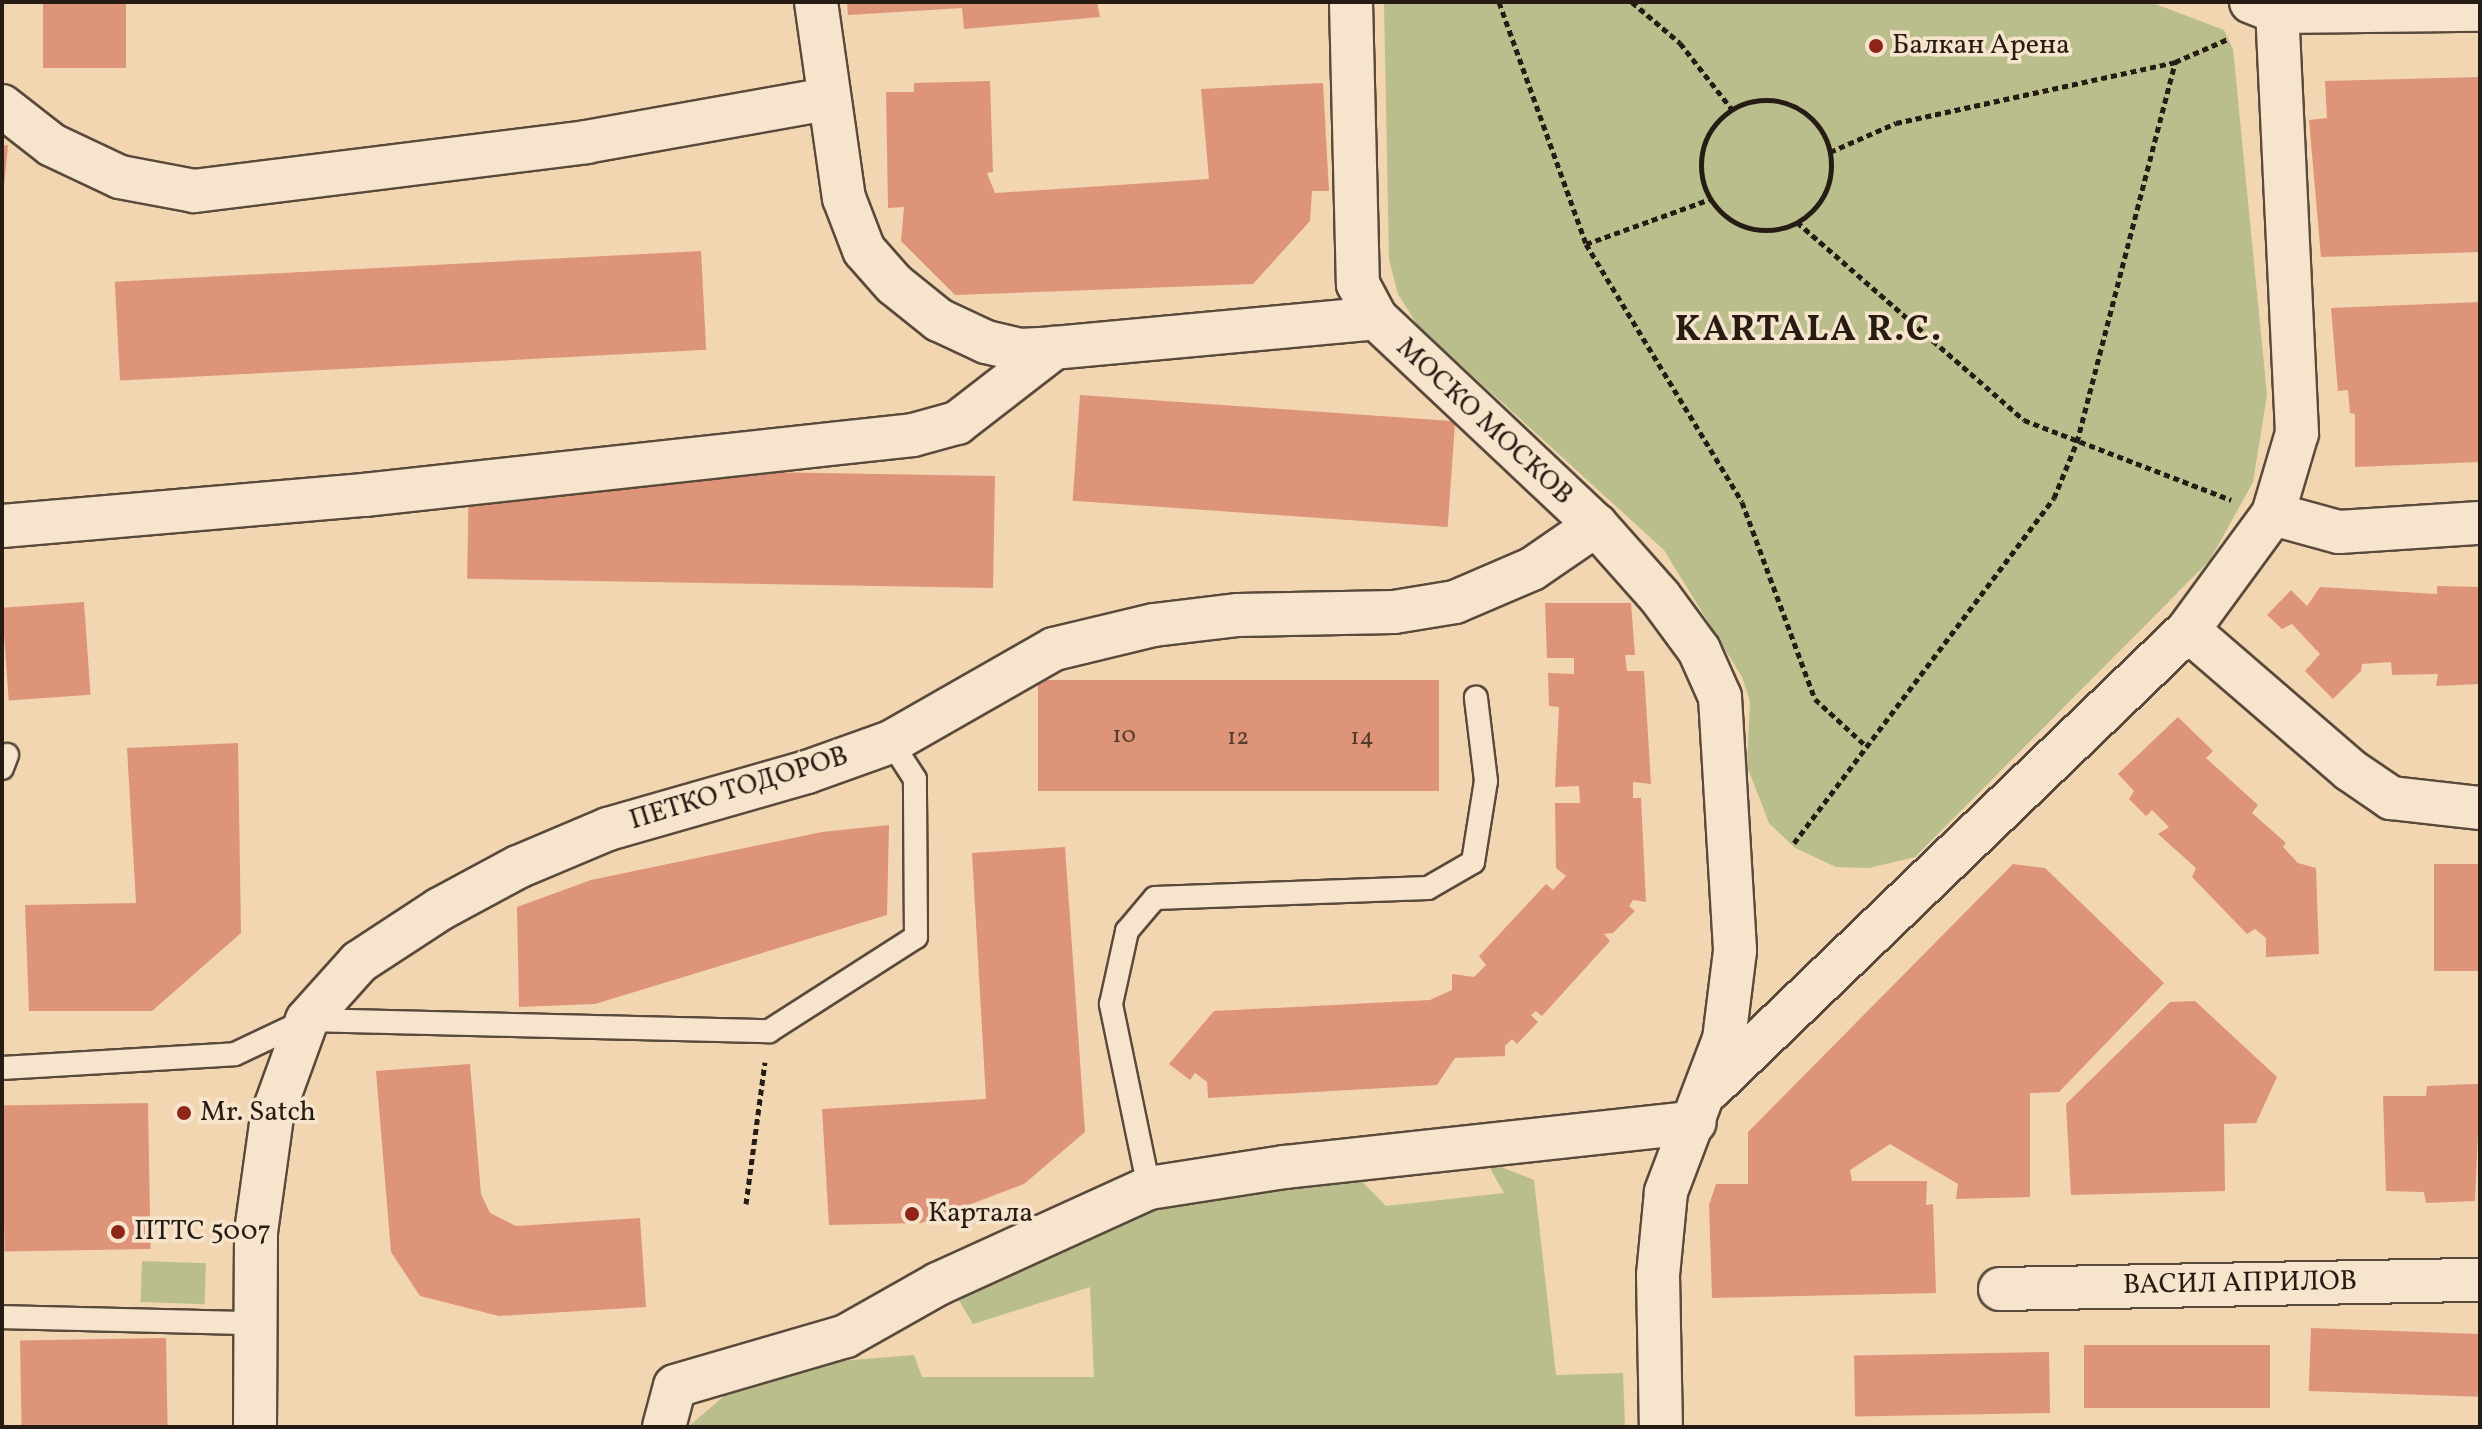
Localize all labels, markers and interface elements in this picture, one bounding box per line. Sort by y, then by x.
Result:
place label: Балкан Арена [1892,29,2070,63]
marker: Балкан Арена [1867,37,1885,55]
district label: KARTALA R.C. [1675,310,1943,354]
street label: МОСКО МОСКОВ [1388,331,1580,513]
house number: 10 [1112,723,1136,751]
house number: 12 [1227,725,1249,753]
house number: 14 [1350,725,1374,753]
street label: ПЕТКО ТОДОРОВ [625,740,853,838]
place label: Mr. Satch [200,1096,316,1130]
marker: Mr. Satch [175,1104,193,1122]
place label: Картала [928,1197,1033,1231]
marker: Картала [903,1205,921,1223]
place label: ПТТС 5007 [134,1215,271,1249]
marker: ПТТС 5007 [109,1223,127,1241]
street label: ВАСИЛ АПРИЛОВ [2123,1265,2357,1303]

